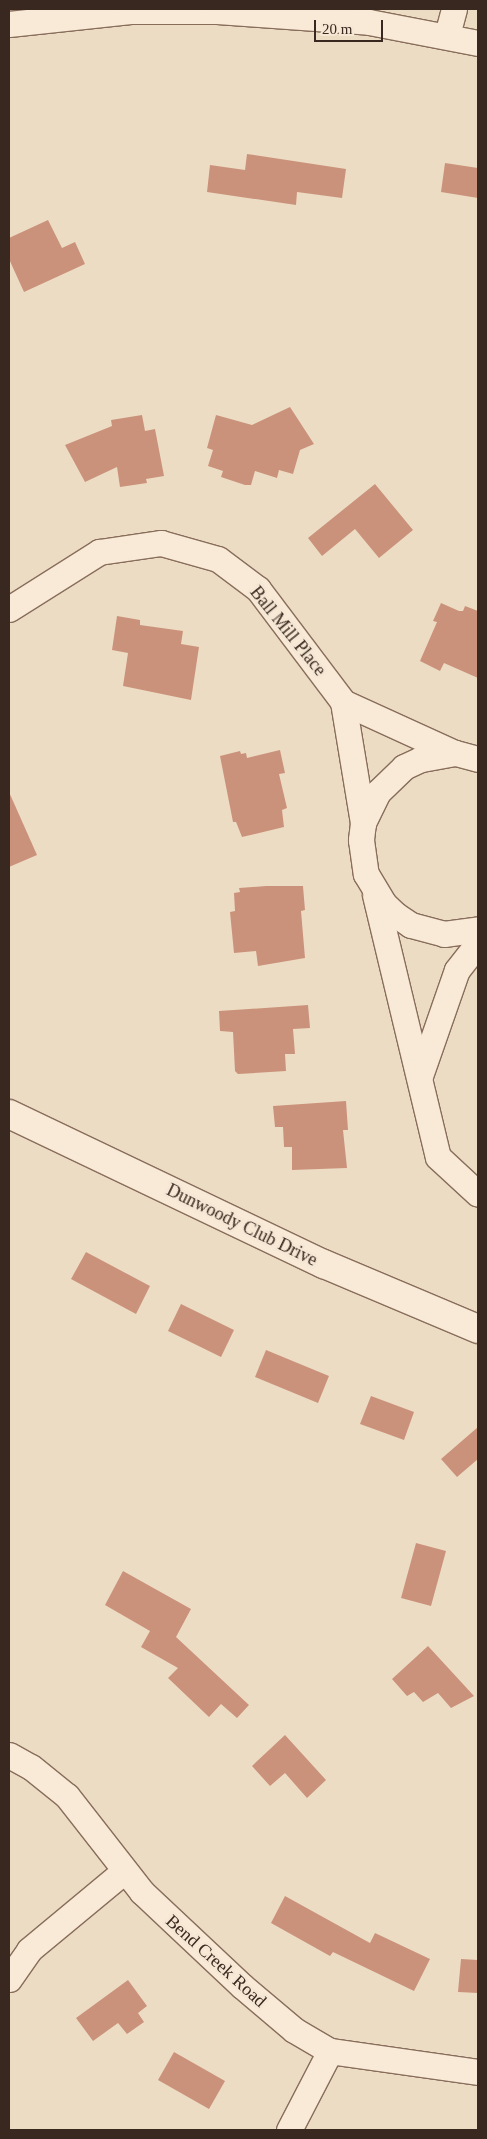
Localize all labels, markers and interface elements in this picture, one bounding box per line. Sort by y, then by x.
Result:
scale bar [317,10,386,42]
text: 20 m [322,21,352,37]
street label: Ball Mill Place [245,582,331,680]
street label: Dunwoody Club Drive [163,1179,321,1271]
street label: Bend Creek Road [161,1910,271,2012]

